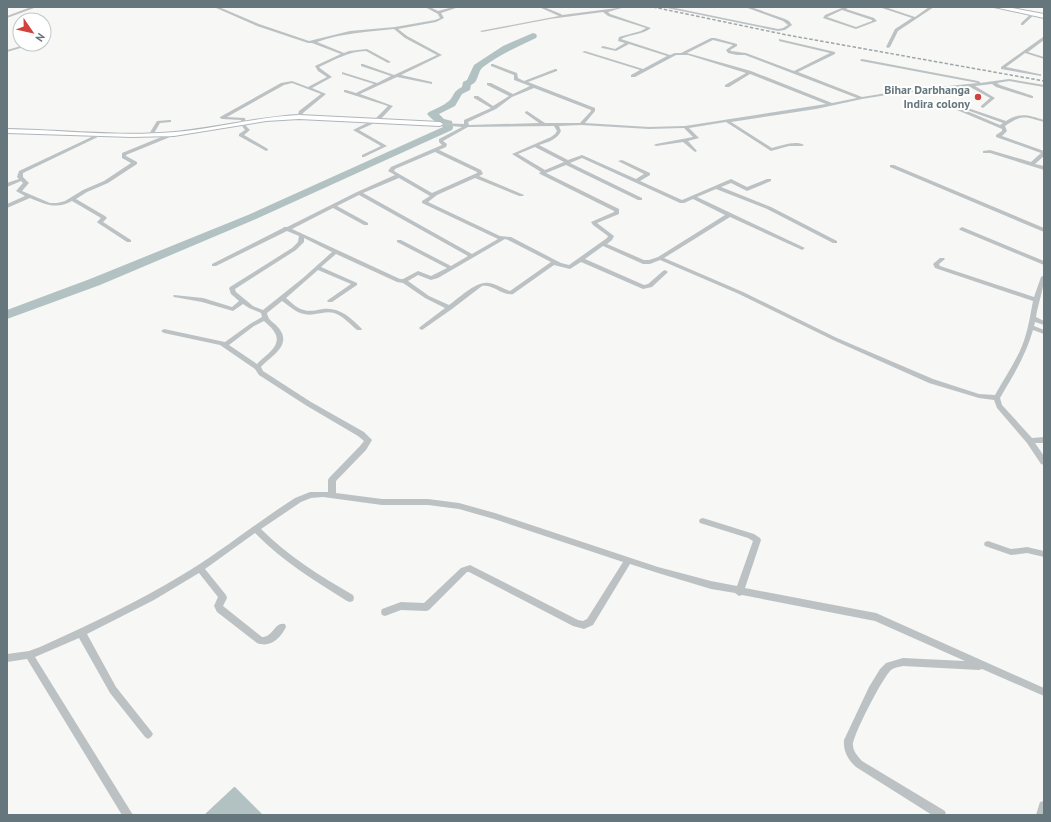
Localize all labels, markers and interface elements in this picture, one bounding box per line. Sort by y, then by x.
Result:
north arrow [12,12,52,52]
text: N [32,31,48,45]
place label: Bihar Darbhanga Indira colony [884,82,970,111]
marker: Bihar Darbhanga Indira colony [973,92,983,102]

